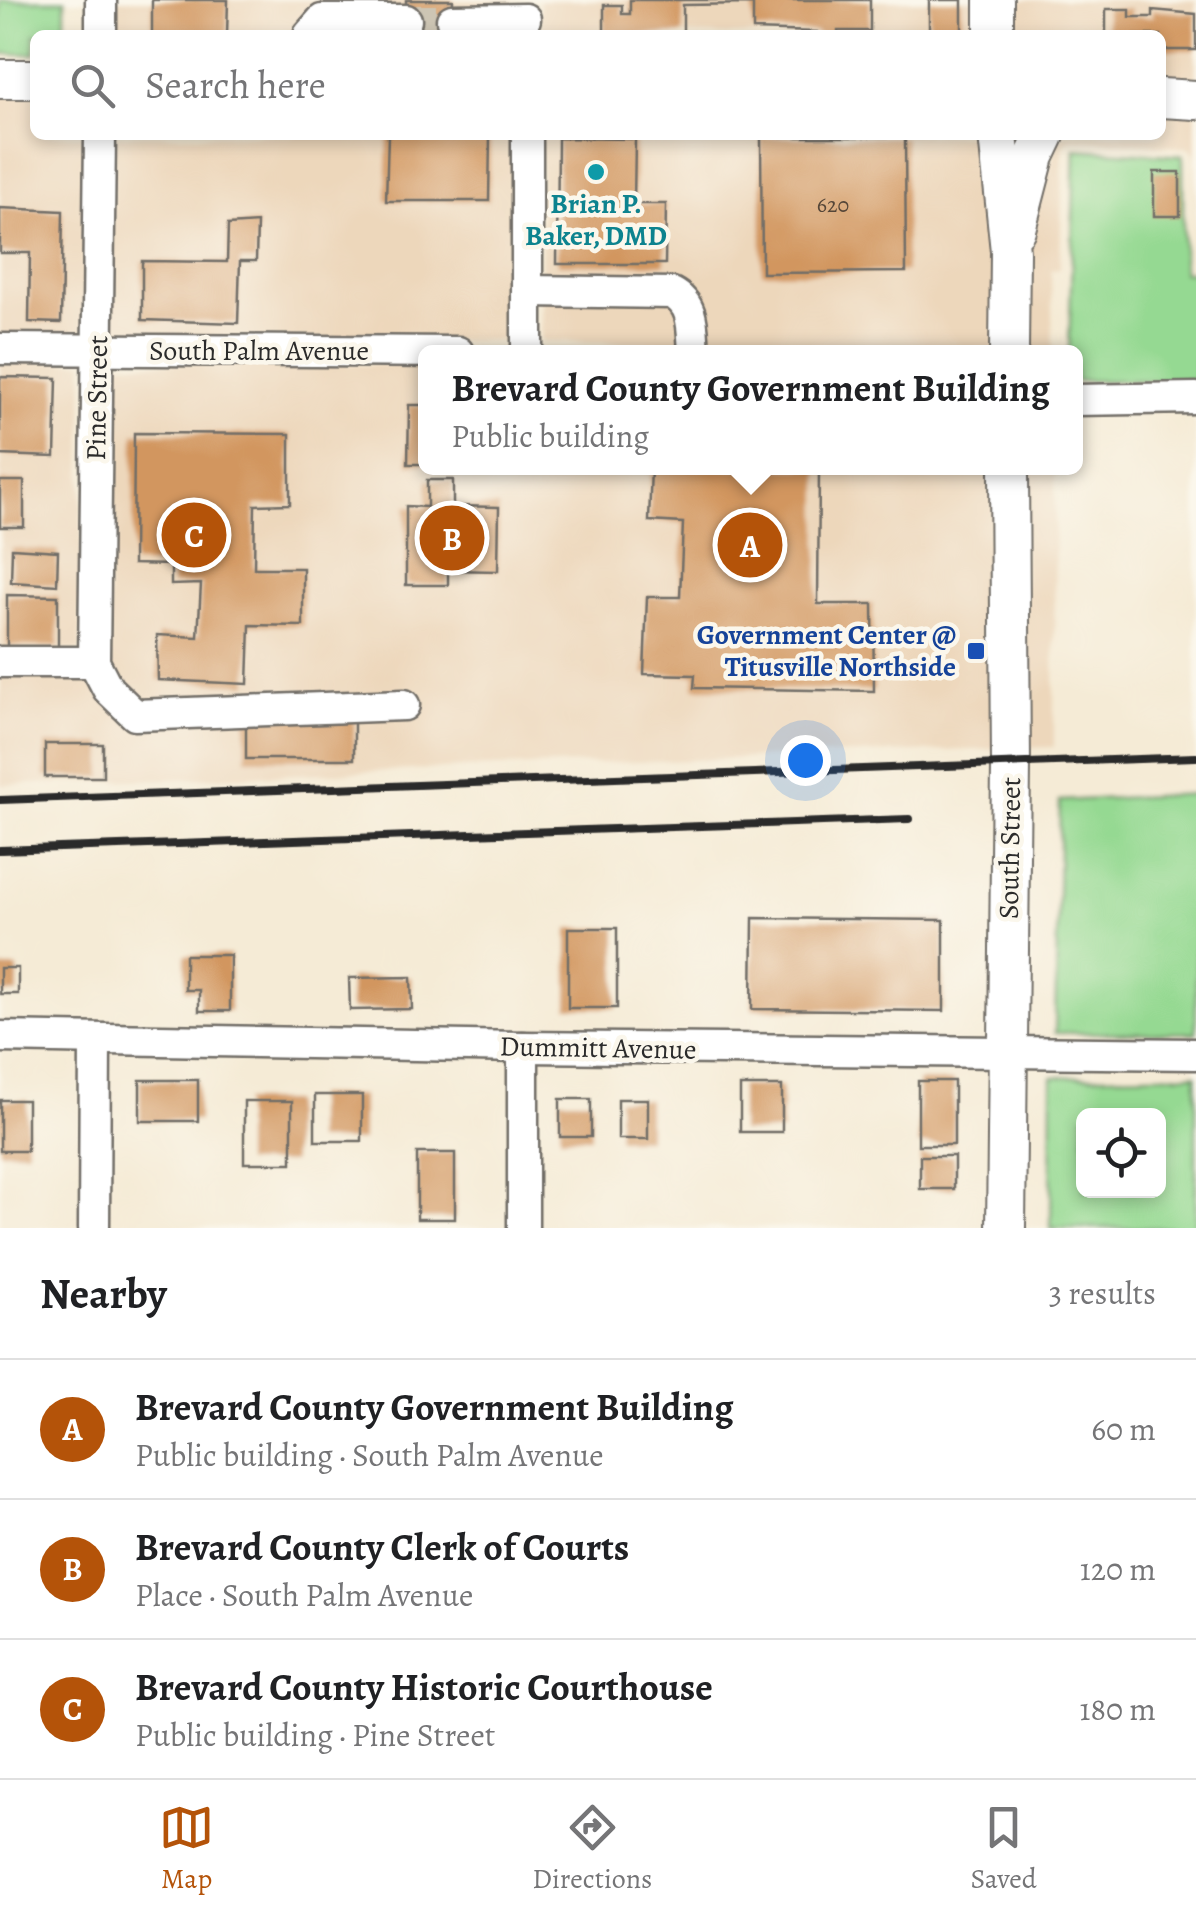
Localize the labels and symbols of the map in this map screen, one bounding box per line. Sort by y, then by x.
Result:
marker: Brian P. Baker, DMD [585,161,607,183]
place label: Brian P. Baker, DMD [525,185,667,255]
house number: 620 [817,190,849,220]
street label: South Palm Avenue [149,332,369,370]
street label: Pine Street [77,335,117,461]
pin: C [162,498,226,572]
pin: B [420,500,484,576]
pin: A [718,508,782,582]
place label: Government Center @ Titusville Northside [697,616,956,686]
marker: Government Center @ Titusville Northside [965,640,987,662]
your location [780,735,831,786]
street label: South Street [990,777,1030,919]
street label: Dummitt Avenue [499,1027,697,1069]

